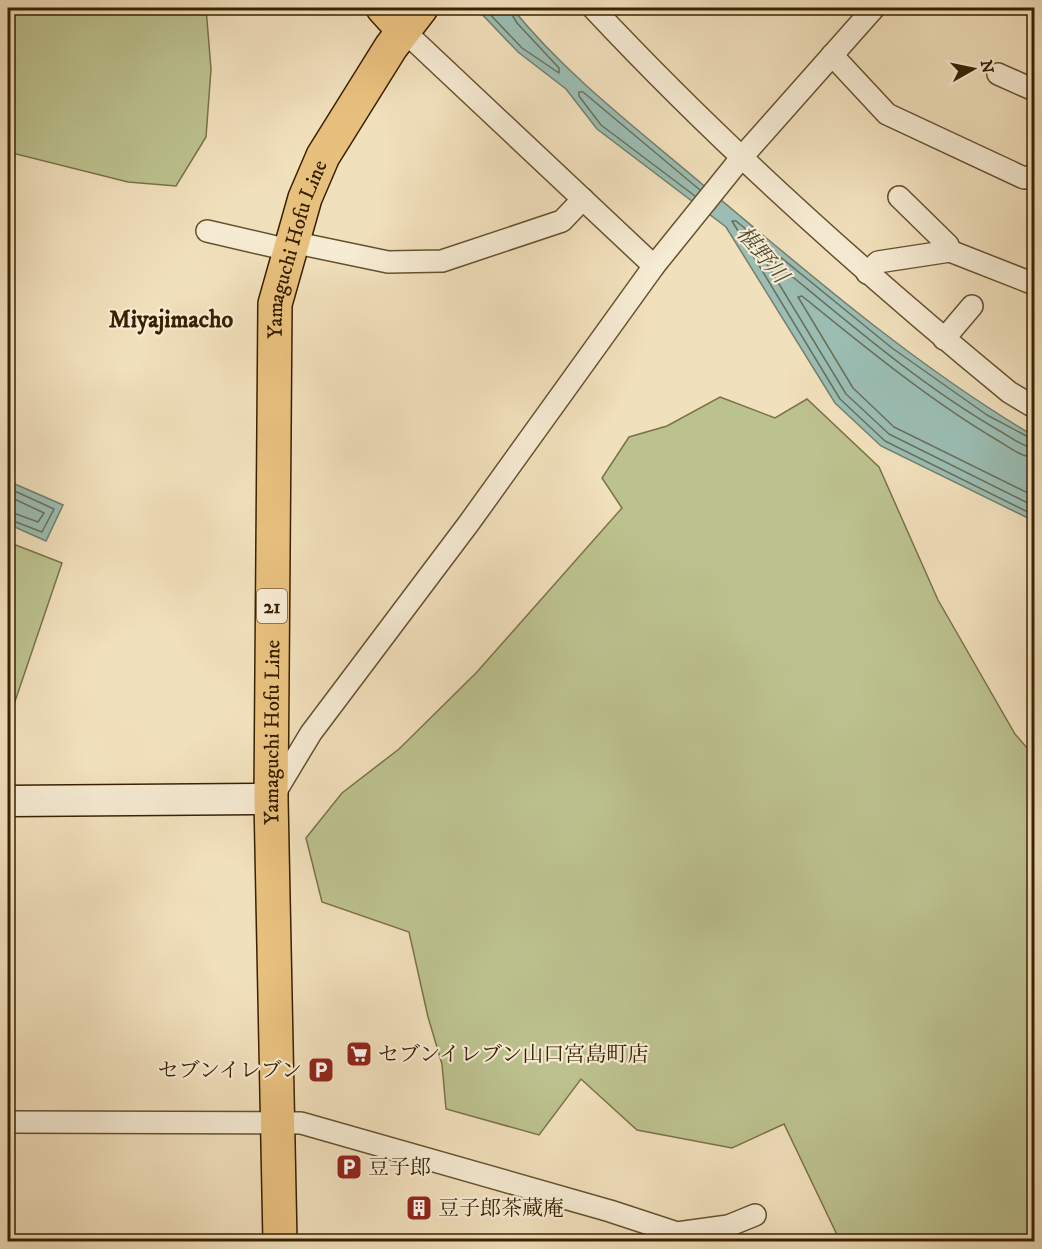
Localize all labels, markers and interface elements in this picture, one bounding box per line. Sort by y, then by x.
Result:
north arrow [943,39,1003,99]
text: N [976,59,998,75]
street label: Yamaguchi Hofu Line [263,156,334,339]
water label: 椹野川 [730,221,795,290]
district label: Miyajimacho [109,305,233,335]
road number: 21 [257,589,287,623]
street label: Yamaguchi Hofu Line [259,639,286,825]
supermarket icon: セブンイレブン山口宮島町店 [344,1039,374,1069]
place label: セブンイレブン山口宮島町店 [378,1042,648,1068]
parking icon: セブンイレブン [306,1055,336,1085]
place label: セブンイレブン [158,1058,302,1084]
parking icon: 豆子郎 [334,1152,364,1182]
place label: 豆子郎 [368,1155,431,1181]
building icon: 豆子郎茶蔵庵 [404,1193,434,1223]
place label: 豆子郎茶蔵庵 [438,1196,564,1222]

